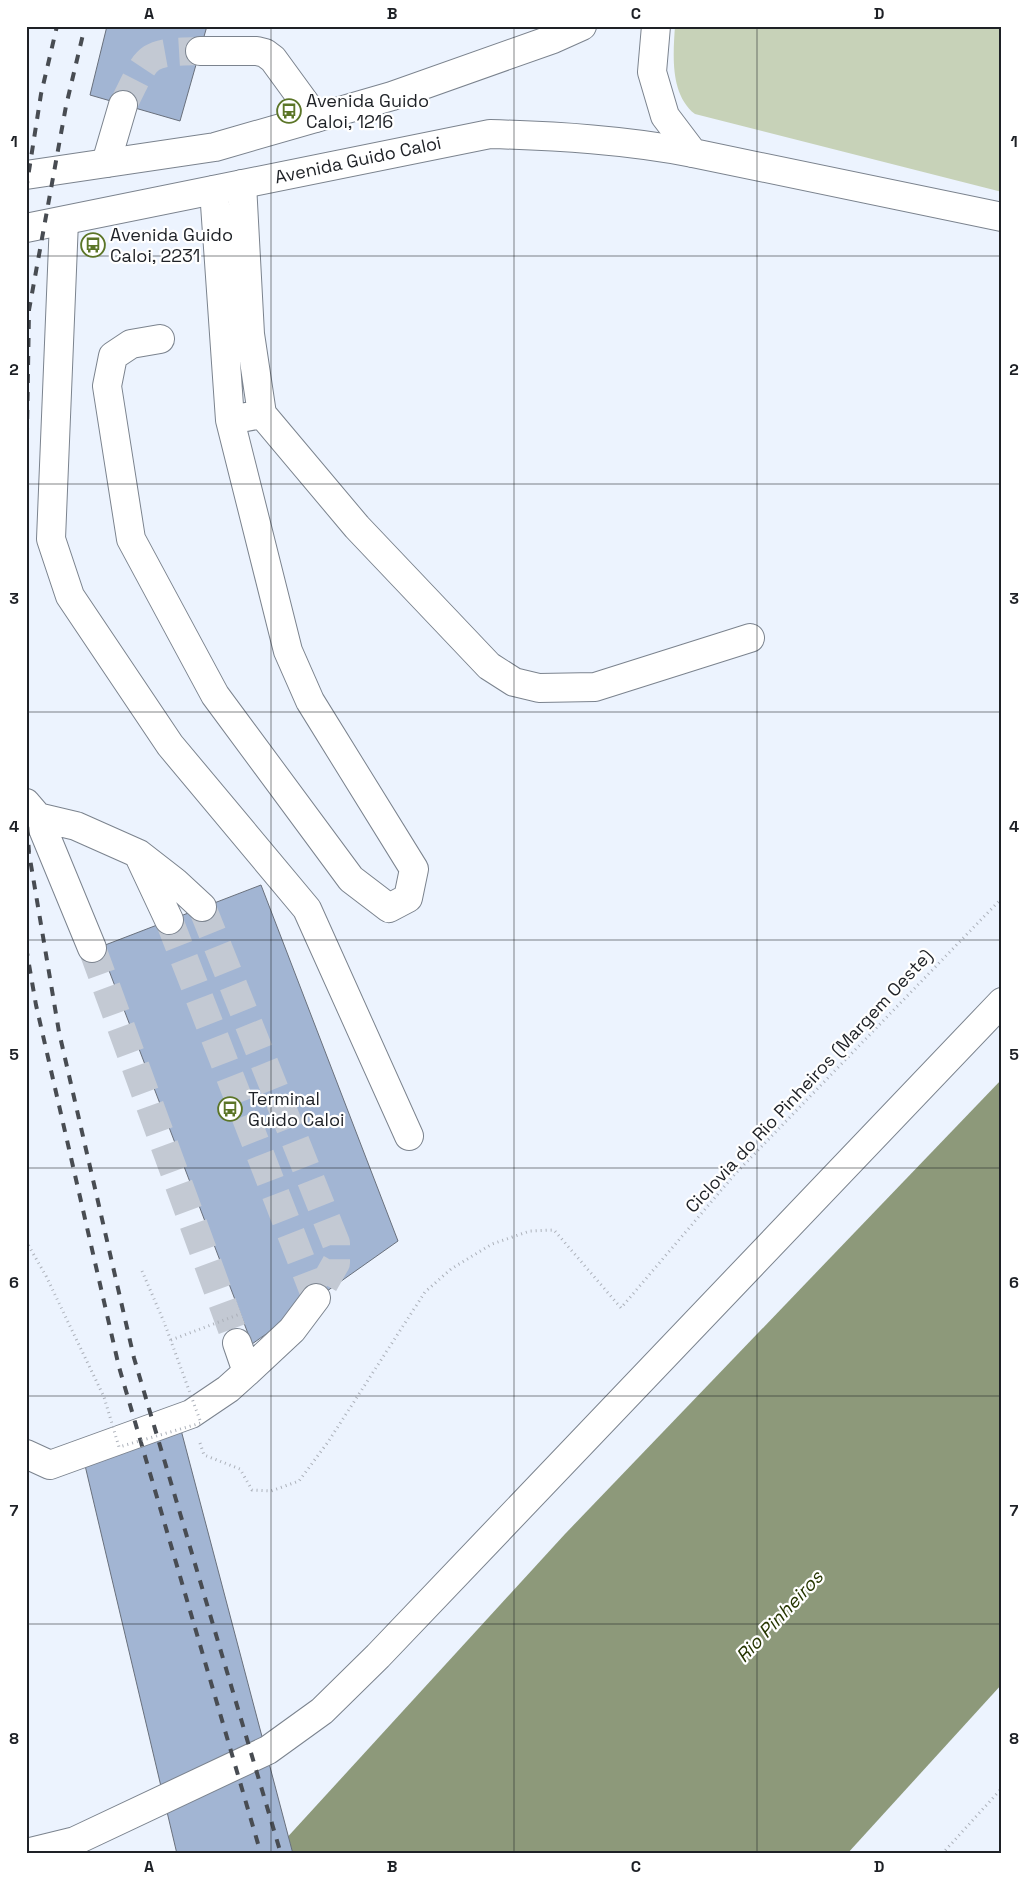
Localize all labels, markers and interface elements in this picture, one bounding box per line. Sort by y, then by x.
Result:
text: A [144,3,154,24]
text: B [387,3,397,24]
text: C [631,3,641,24]
text: D [874,3,884,24]
place label: Avenida Guido Caloi, 1216 [306,89,429,133]
bus stop icon: Avenida Guido Caloi, 1216 [276,98,302,124]
text: 1 [10,131,18,152]
street label: Avenida Guido Caloi [273,131,443,188]
text: 1 [1010,131,1018,152]
place label: Avenida Guido Caloi, 2231 [110,223,233,267]
bus stop icon: Avenida Guido Caloi, 2231 [80,232,106,258]
text: 2 [9,359,19,380]
text: 2 [1009,359,1019,380]
text: 3 [9,588,19,609]
text: 3 [1009,588,1019,609]
text: 4 [9,816,19,837]
text: 4 [1009,816,1019,837]
street label: Ciclovia do Rio Pinheiros (Margem Oeste) [680,944,937,1217]
text: 5 [9,1044,19,1065]
text: 5 [1009,1044,1019,1065]
place label: Terminal Guido Caloi [248,1087,345,1131]
bus stop icon: Terminal Guido Caloi [217,1096,243,1122]
text: 6 [9,1272,19,1293]
text: 6 [1009,1272,1019,1293]
text: 7 [10,1500,19,1521]
text: 7 [1010,1500,1019,1521]
water label: Rio Pinheiros [730,1564,829,1668]
text: 8 [9,1728,19,1749]
text: 8 [1009,1728,1019,1749]
text: A [144,1856,154,1877]
text: B [387,1856,397,1877]
text: C [631,1856,641,1877]
text: D [874,1856,884,1877]

